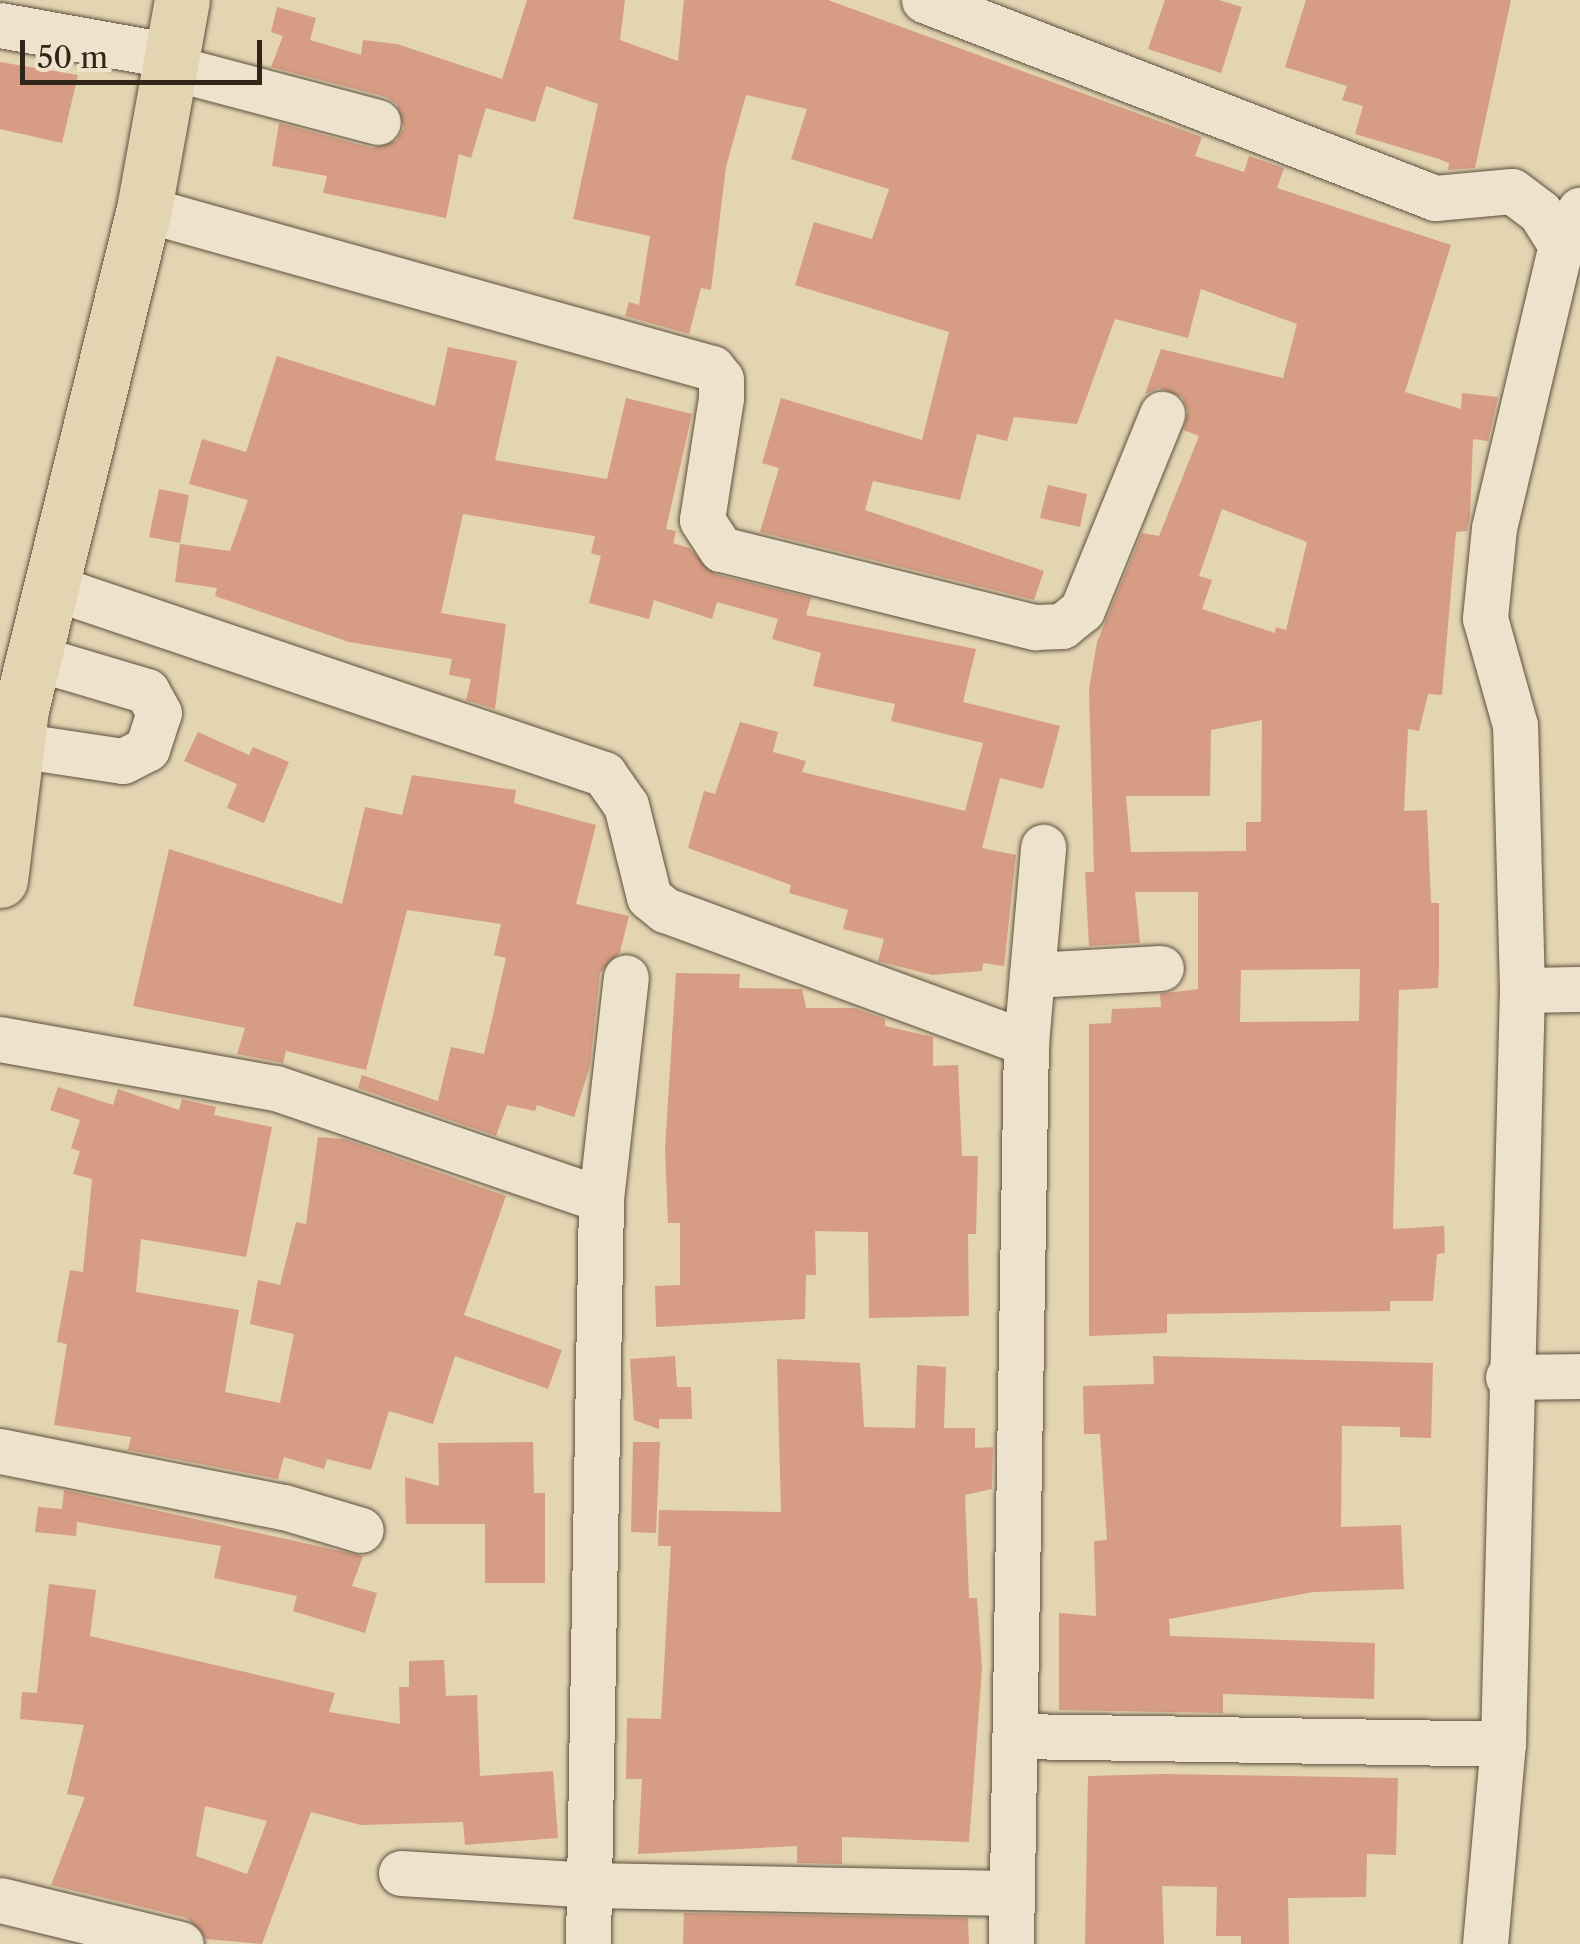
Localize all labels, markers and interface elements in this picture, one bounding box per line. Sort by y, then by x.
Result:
scale bar [25,20,268,82]
text: 50 m [37,39,108,76]

